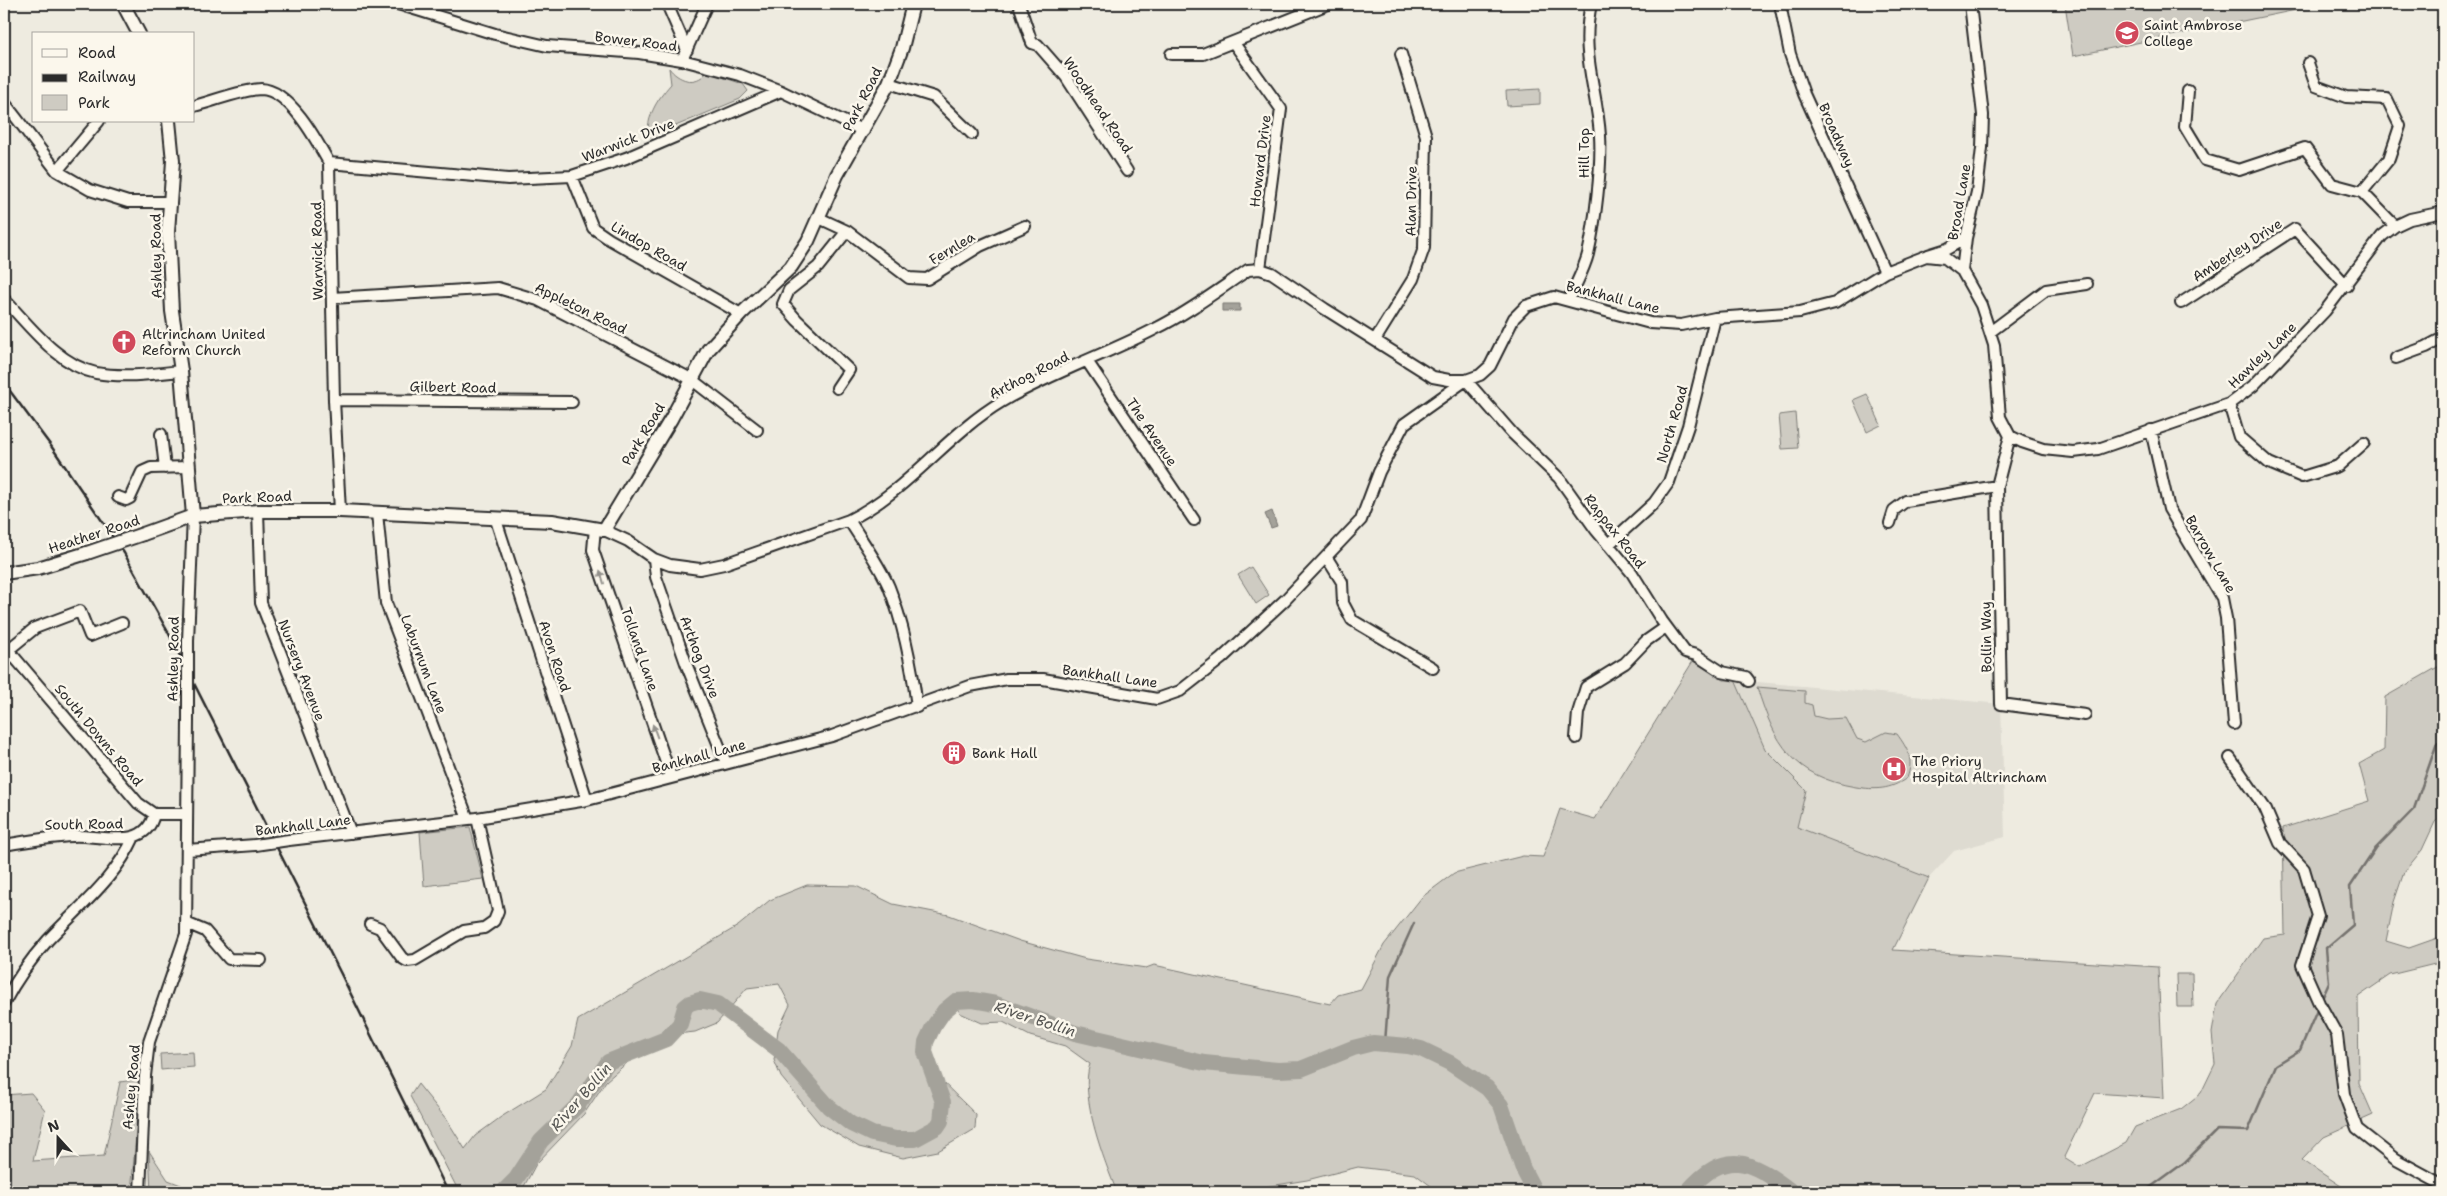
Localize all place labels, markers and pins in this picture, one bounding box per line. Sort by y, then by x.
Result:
place label: Saint Ambrose College [2144,16,2243,50]
school or university icon: Saint Ambrose College [2114,20,2140,46]
place label: Altrincham United Reform Church [142,325,265,359]
church icon: Altrincham United Reform Church [111,329,137,355]
building icon: Bank Hall [941,740,967,766]
place label: Bank Hall [972,744,1038,762]
place label: The Priory Hospital Altrincham [1912,752,2047,786]
hospital icon: The Priory Hospital Altrincham [1881,756,1907,782]

